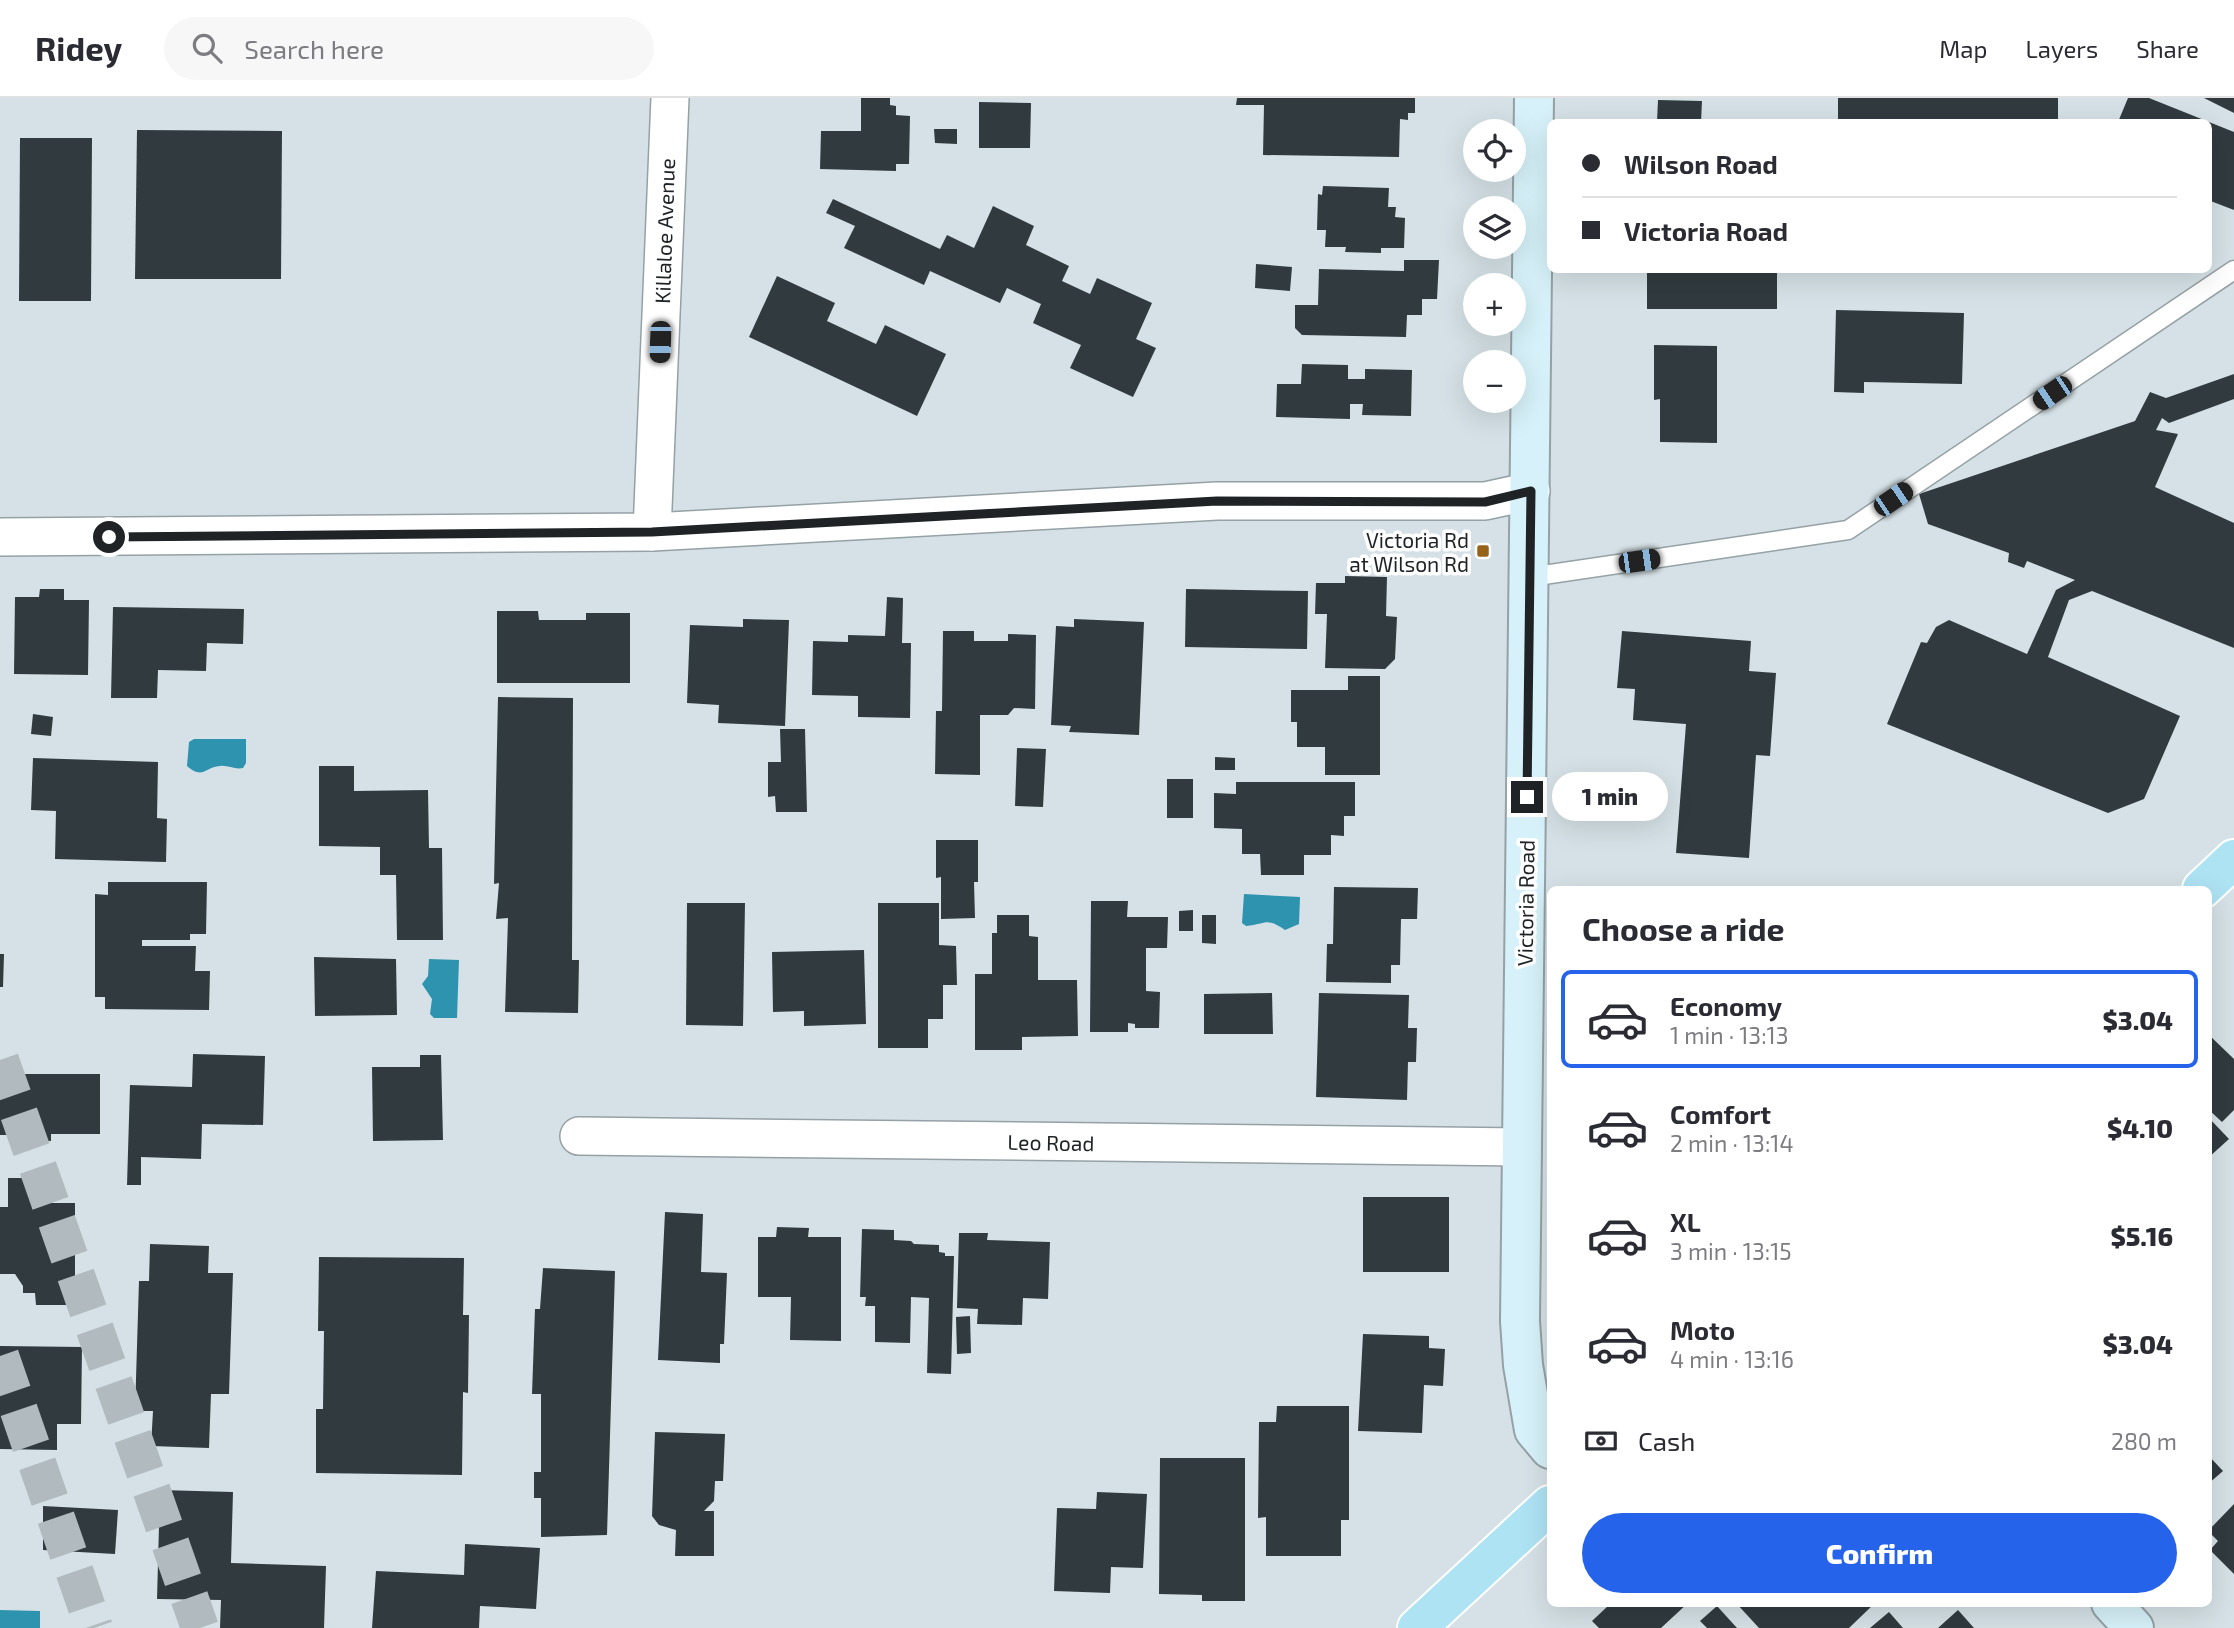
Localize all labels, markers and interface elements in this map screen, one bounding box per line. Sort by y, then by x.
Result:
search box [164,17,654,80]
text: Ridey [35,28,122,68]
icon: search [188,29,226,67]
text: Search here [244,33,384,64]
text: Map [1939,34,1987,63]
text: Layers [2025,34,2098,63]
text: Share [2136,34,2199,63]
map controls [1463,119,1526,413]
button: locate [1463,119,1526,182]
text: Wilson Road [1624,148,1778,179]
street label: Killaloe Avenue [649,158,679,304]
button: layers [1463,196,1526,259]
text: Victoria Road [1624,215,1788,246]
button: + [1463,273,1526,336]
car [649,321,672,363]
button: − [1463,350,1526,413]
car [2029,373,2076,413]
car [1870,479,1917,519]
route start [93,521,125,553]
place label: Victoria Rd at Wilson Rd [1349,527,1469,576]
marker: Victoria Rd at Wilson Rd [1475,543,1491,559]
car [1617,548,1662,574]
callout: 1 min [1552,772,1667,822]
route end [1511,781,1543,813]
text: 1 min [1582,782,1638,810]
street label: Victoria Road [1511,840,1539,966]
text: Choose a ride [1582,909,1785,947]
icon: car [1586,988,1649,1051]
text: Economy [1670,990,1782,1021]
text: $3.04 [2103,1004,2173,1035]
text: 1 min · 13:13 [1670,1021,1789,1049]
icon: car [1586,1096,1649,1159]
text: Comfort [1670,1098,1771,1129]
text: $4.10 [2107,1112,2173,1143]
street label: Leo Road [1007,1129,1095,1155]
text: 2 min · 13:14 [1670,1129,1794,1157]
icon: car [1586,1204,1649,1267]
text: XL [1670,1206,1701,1237]
text: $5.16 [2110,1220,2173,1251]
text: 3 min · 13:15 [1670,1237,1792,1265]
icon: car [1586,1312,1649,1375]
text: Moto [1670,1314,1735,1345]
text: $3.04 [2103,1328,2173,1359]
text: 4 min · 13:16 [1670,1345,1794,1373]
icon: cash [1582,1422,1620,1460]
text: Cash [1638,1425,1695,1456]
text: 280 m [2111,1427,2177,1455]
button: Confirm [1582,1513,2177,1593]

